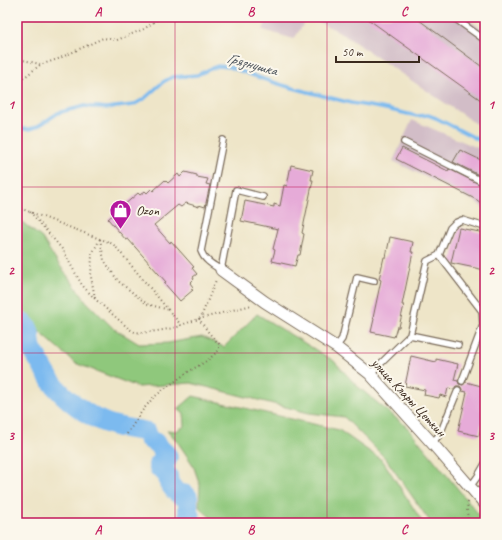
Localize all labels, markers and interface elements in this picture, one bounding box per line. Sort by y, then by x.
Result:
text: A [95,4,103,20]
text: B [248,4,256,20]
text: C [401,4,409,20]
scale bar [336,38,419,64]
text: 50 m [342,44,364,60]
water label: Грязнушка [225,49,281,81]
text: 1 [8,97,16,113]
text: 1 [488,97,496,113]
shop icon: Ozon [107,197,133,230]
place label: Ozon [136,202,160,219]
text: 2 [8,263,15,279]
text: 2 [488,263,495,279]
street label: улица Клары Цеткин [367,354,450,441]
text: 3 [8,428,15,444]
text: 3 [488,428,495,444]
text: A [95,522,103,538]
text: B [248,522,256,538]
text: C [401,522,409,538]

